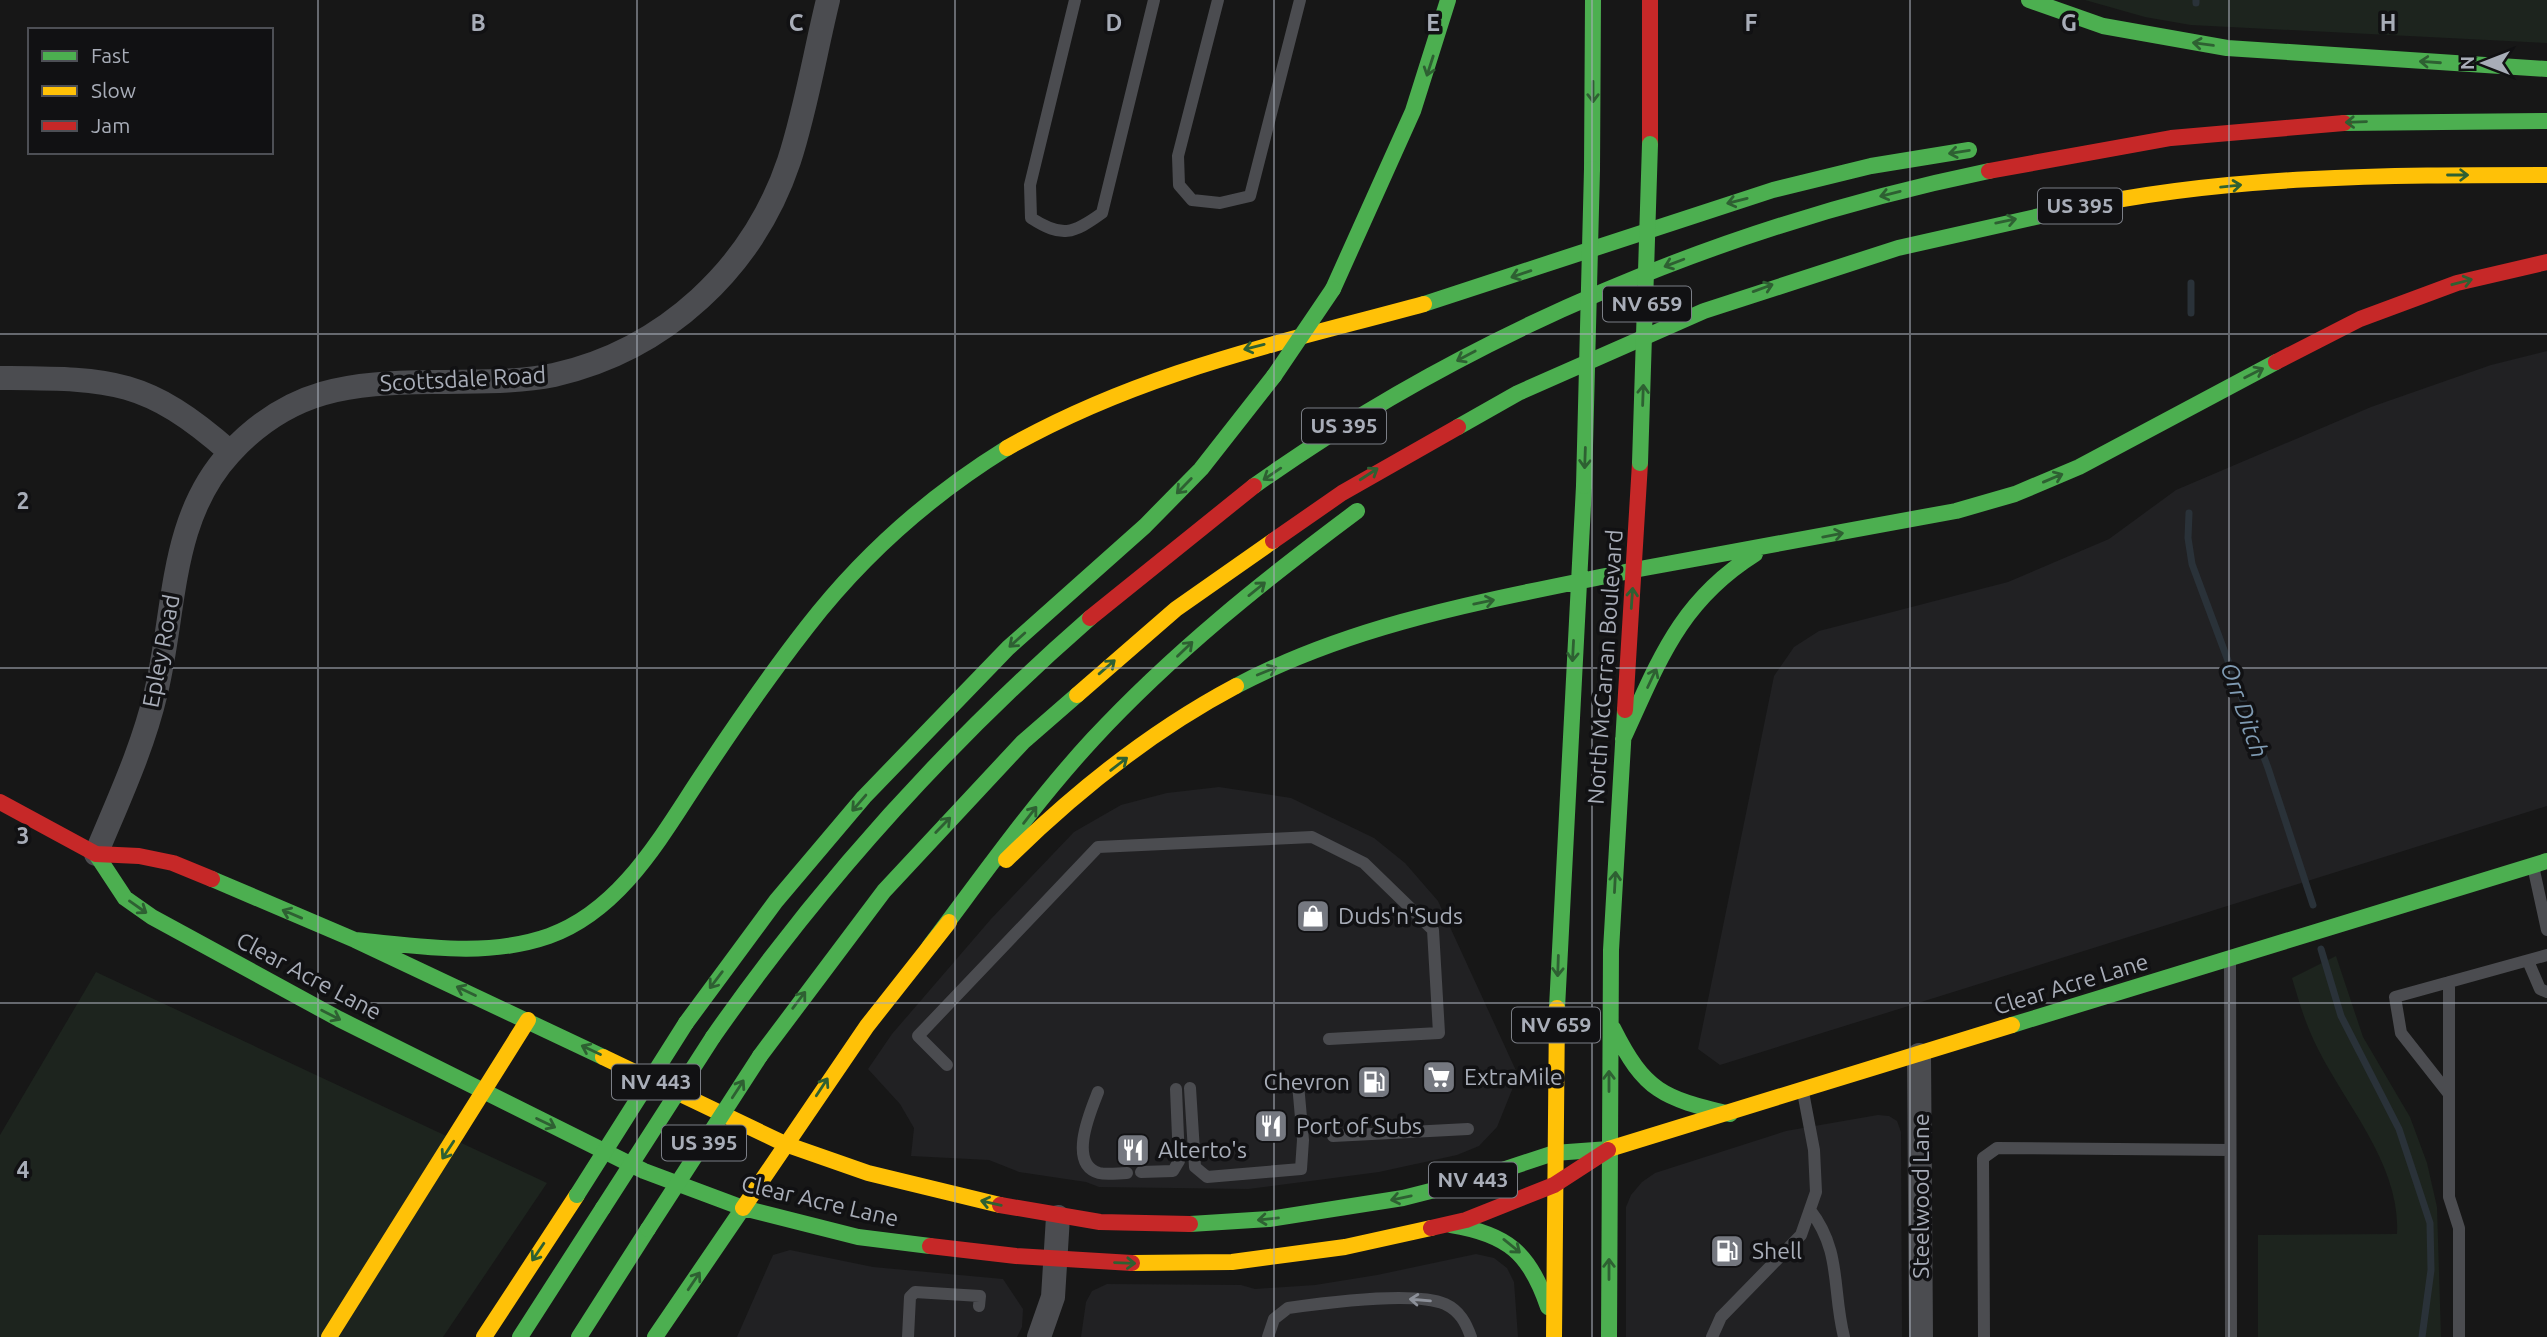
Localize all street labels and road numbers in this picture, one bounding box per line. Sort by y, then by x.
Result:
road number: US 395 [2038,188,2122,224]
road number: NV 659 [1603,286,1691,322]
street label: Scottsdale Road [379,362,547,395]
road number: US 395 [1302,408,1386,444]
street label: North McCarran Boulevard [1582,529,1627,805]
street label: Epley Road [137,592,184,709]
street label: Clear Acre Lane [233,927,386,1024]
street label: Clear Acre Lane [1991,948,2151,1019]
road number: NV 659 [1512,1007,1600,1042]
road number: NV 443 [612,1064,700,1100]
street label: Steelwood Lane [1908,1113,1933,1279]
road number: US 395 [662,1126,746,1160]
road number: NV 443 [1429,1162,1517,1198]
street label: Clear Acre Lane [739,1170,901,1231]

